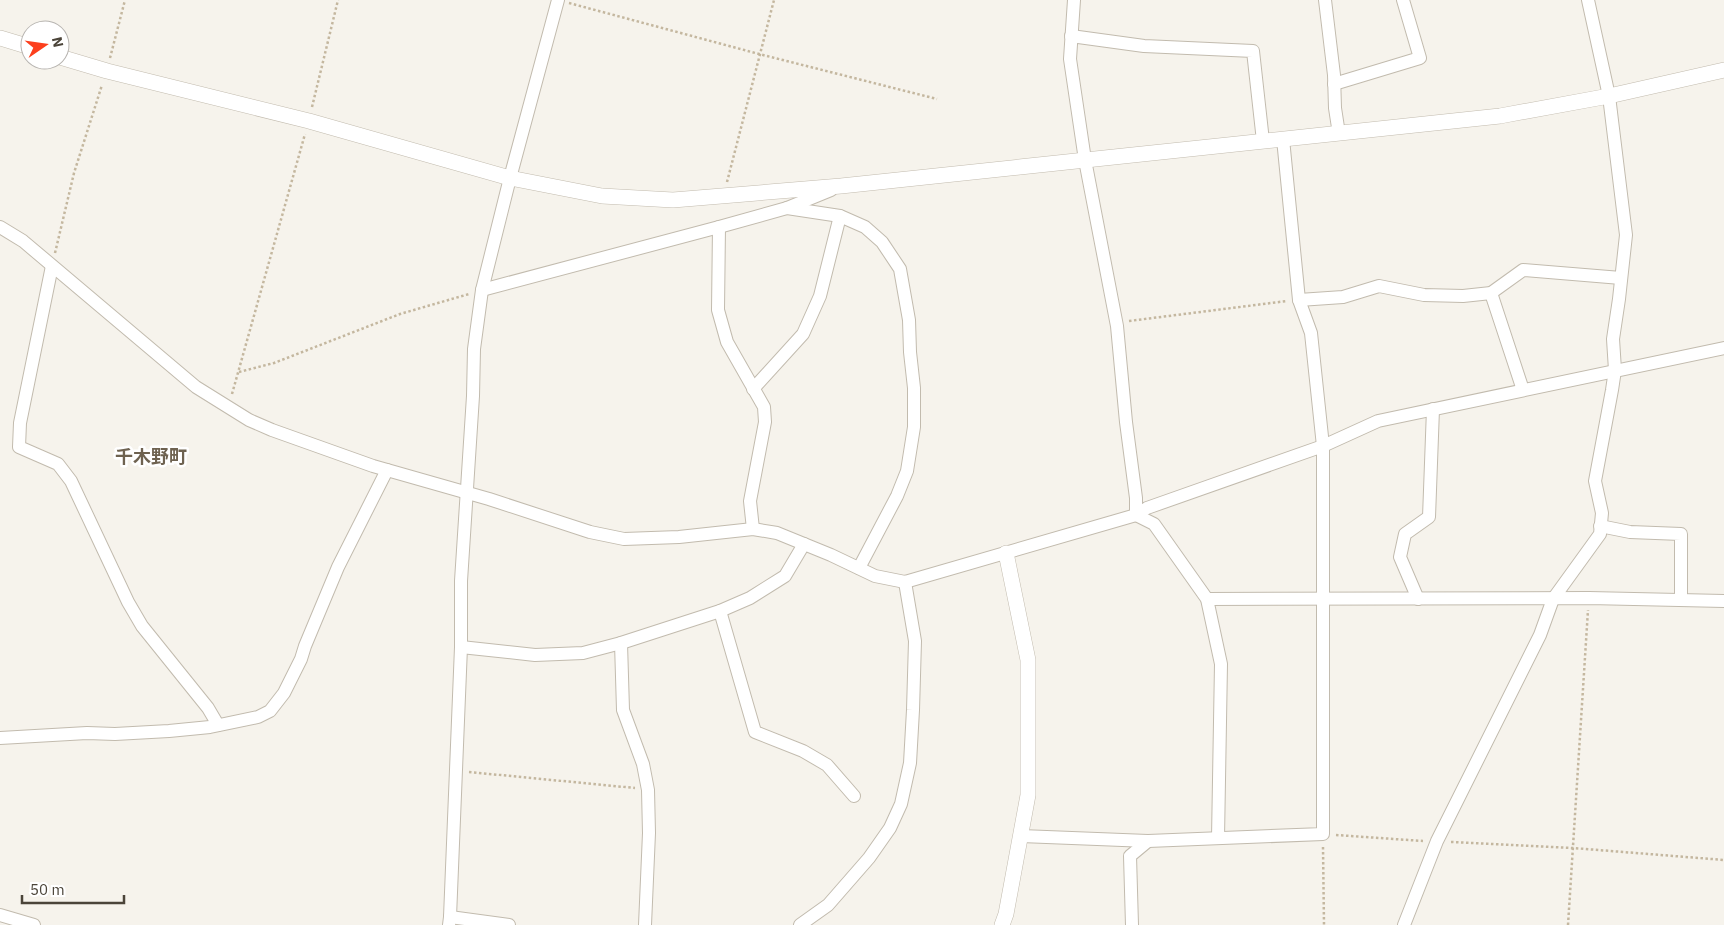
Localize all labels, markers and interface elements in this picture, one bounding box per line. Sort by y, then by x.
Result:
north arrow [20,20,70,70]
text: N [48,35,68,49]
district label: 千木野町 [115,445,187,468]
scale bar [22,872,125,904]
text: 50 m [30,880,65,899]

